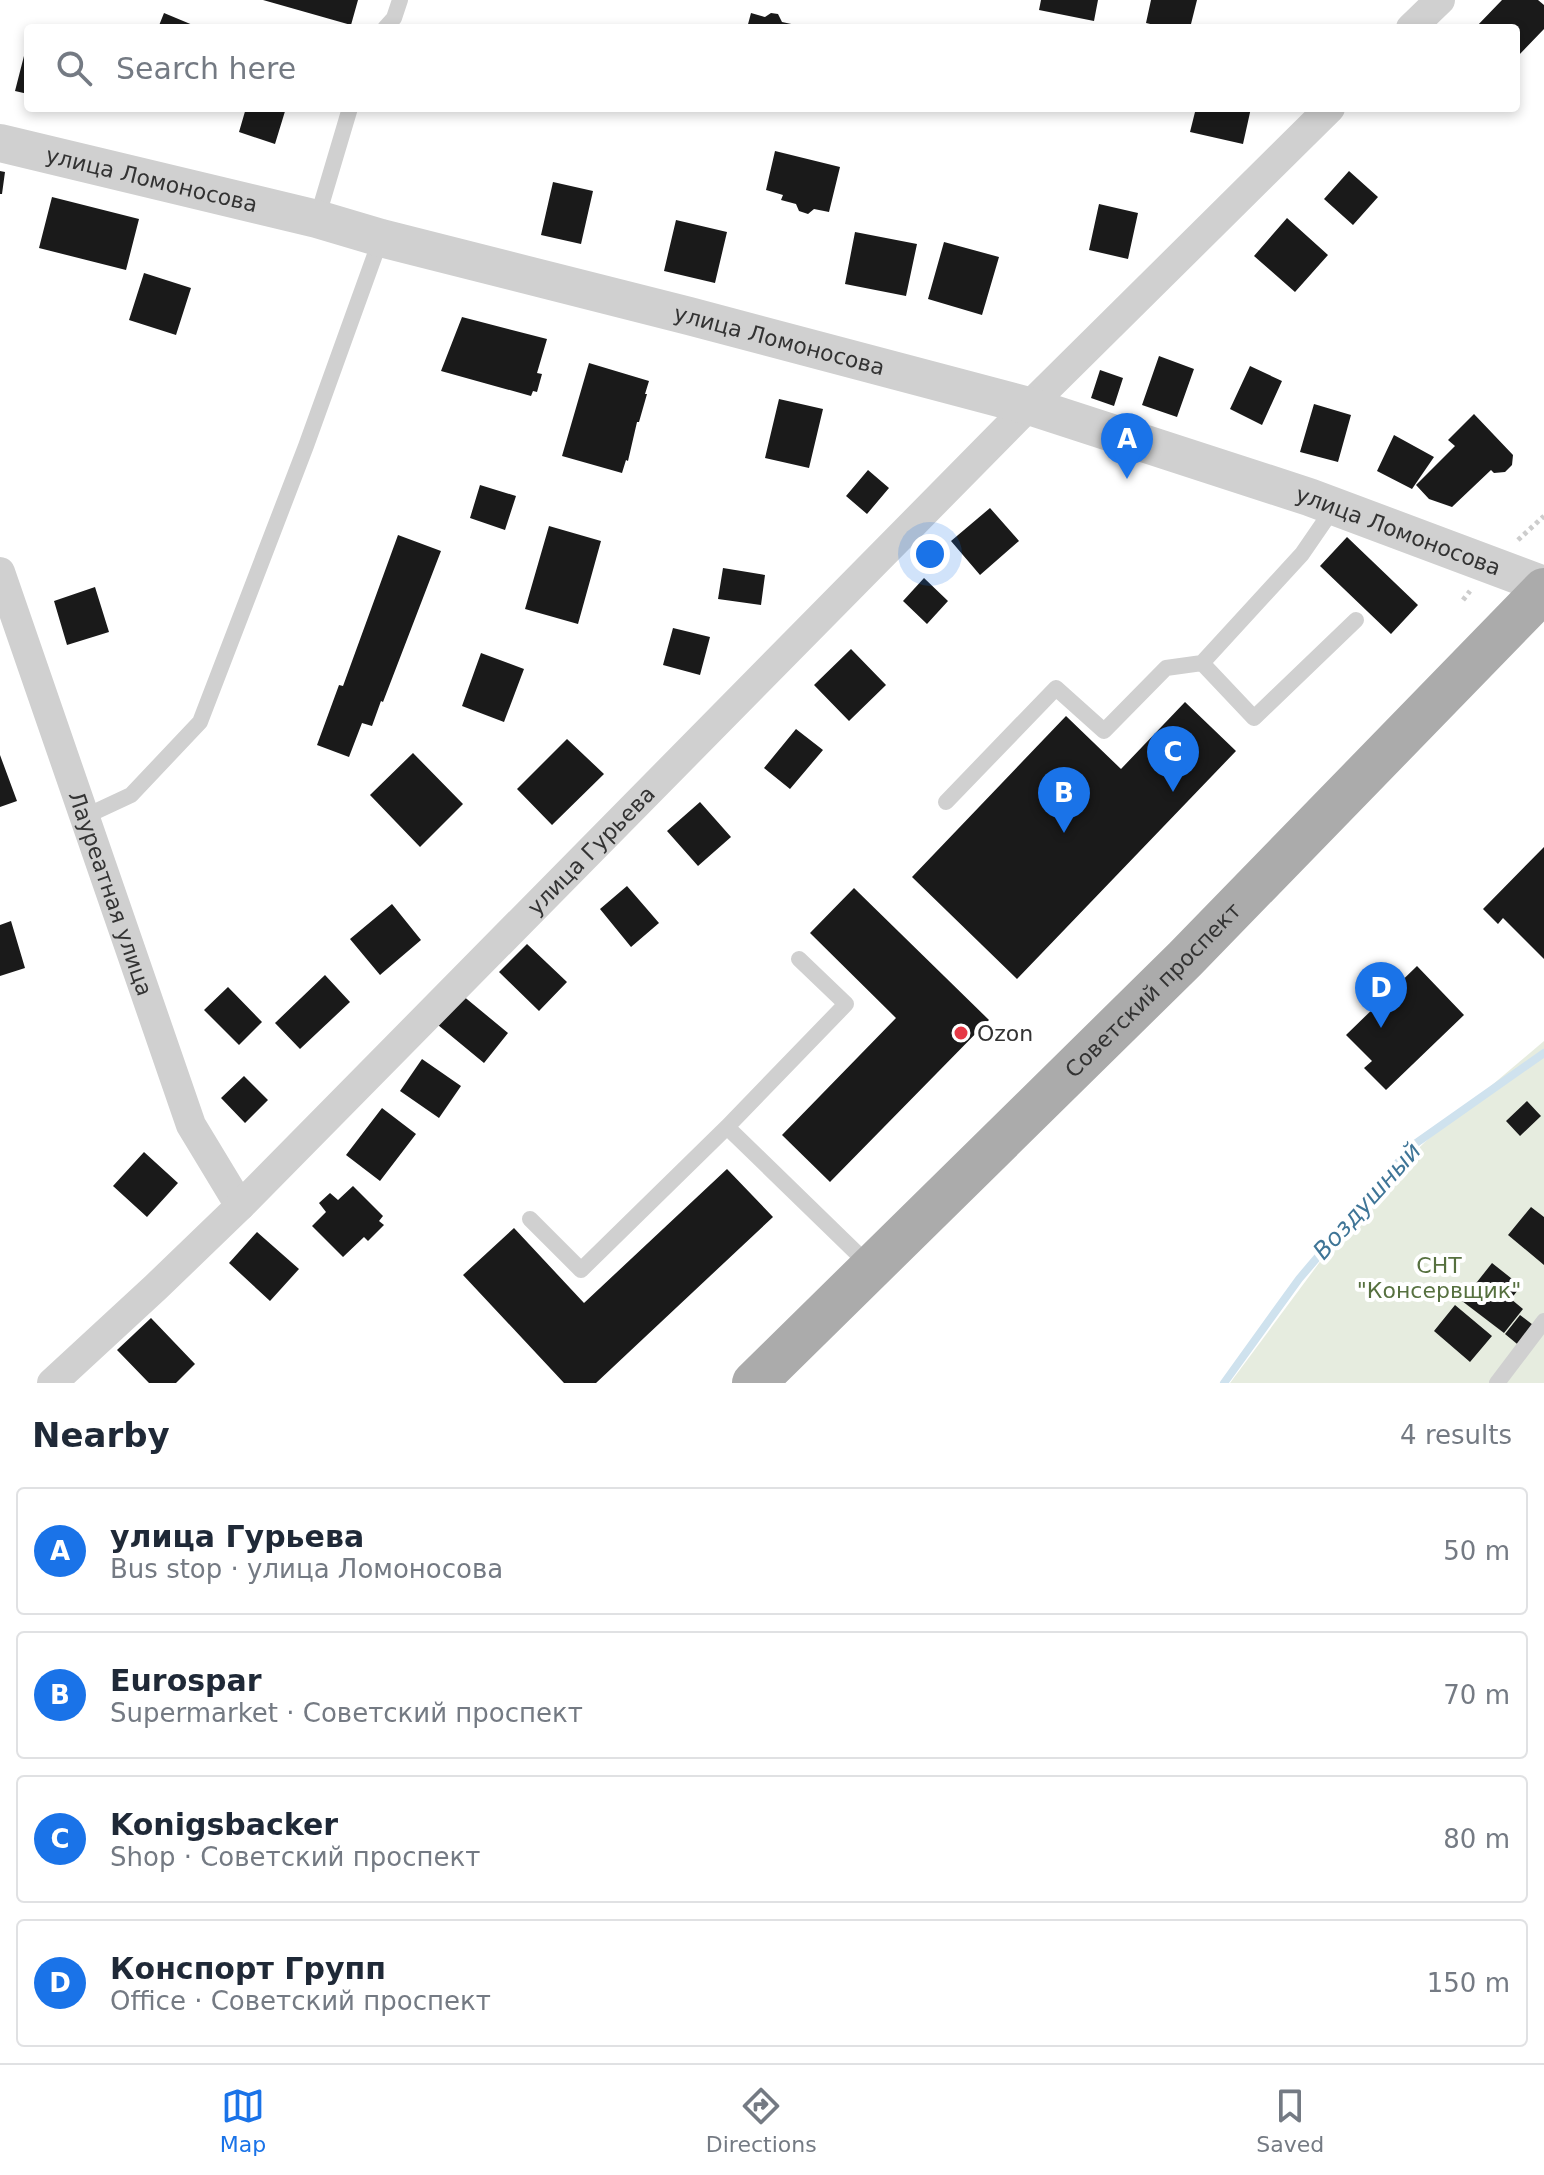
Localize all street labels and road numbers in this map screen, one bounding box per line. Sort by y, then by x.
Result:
street label: улица Ломоносова [43,142,260,217]
street label: улица Ломоносова [671,301,887,380]
street label: улица Ломоносова [1293,482,1504,581]
street label: улица Гурьева [523,781,660,920]
street label: Лауреатная улица [64,788,157,999]
street label: Советский проспект [1060,897,1246,1083]

